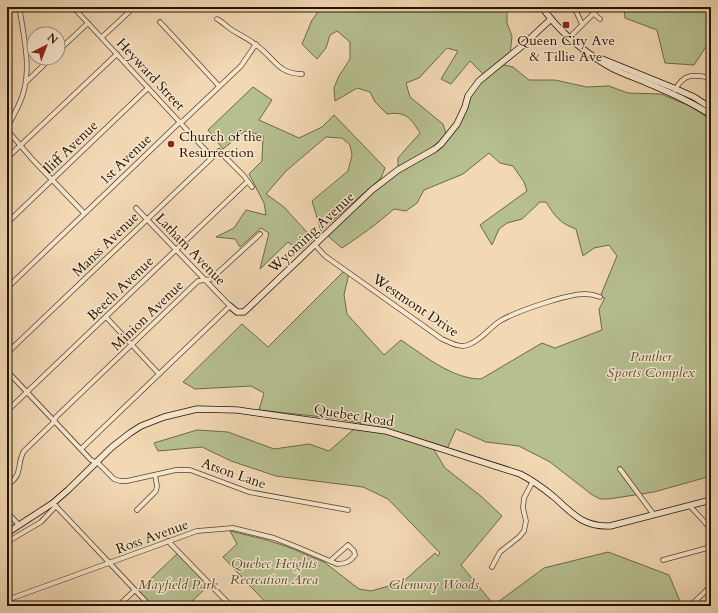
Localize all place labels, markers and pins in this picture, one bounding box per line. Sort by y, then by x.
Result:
marker: Queen City Ave & Tillie Ave [561,20,571,30]
place label: Queen City Ave & Tillie Ave [517,31,615,66]
place label: Church of the Resurrection [179,127,262,162]
marker: Church of the Resurrection [166,139,176,149]

